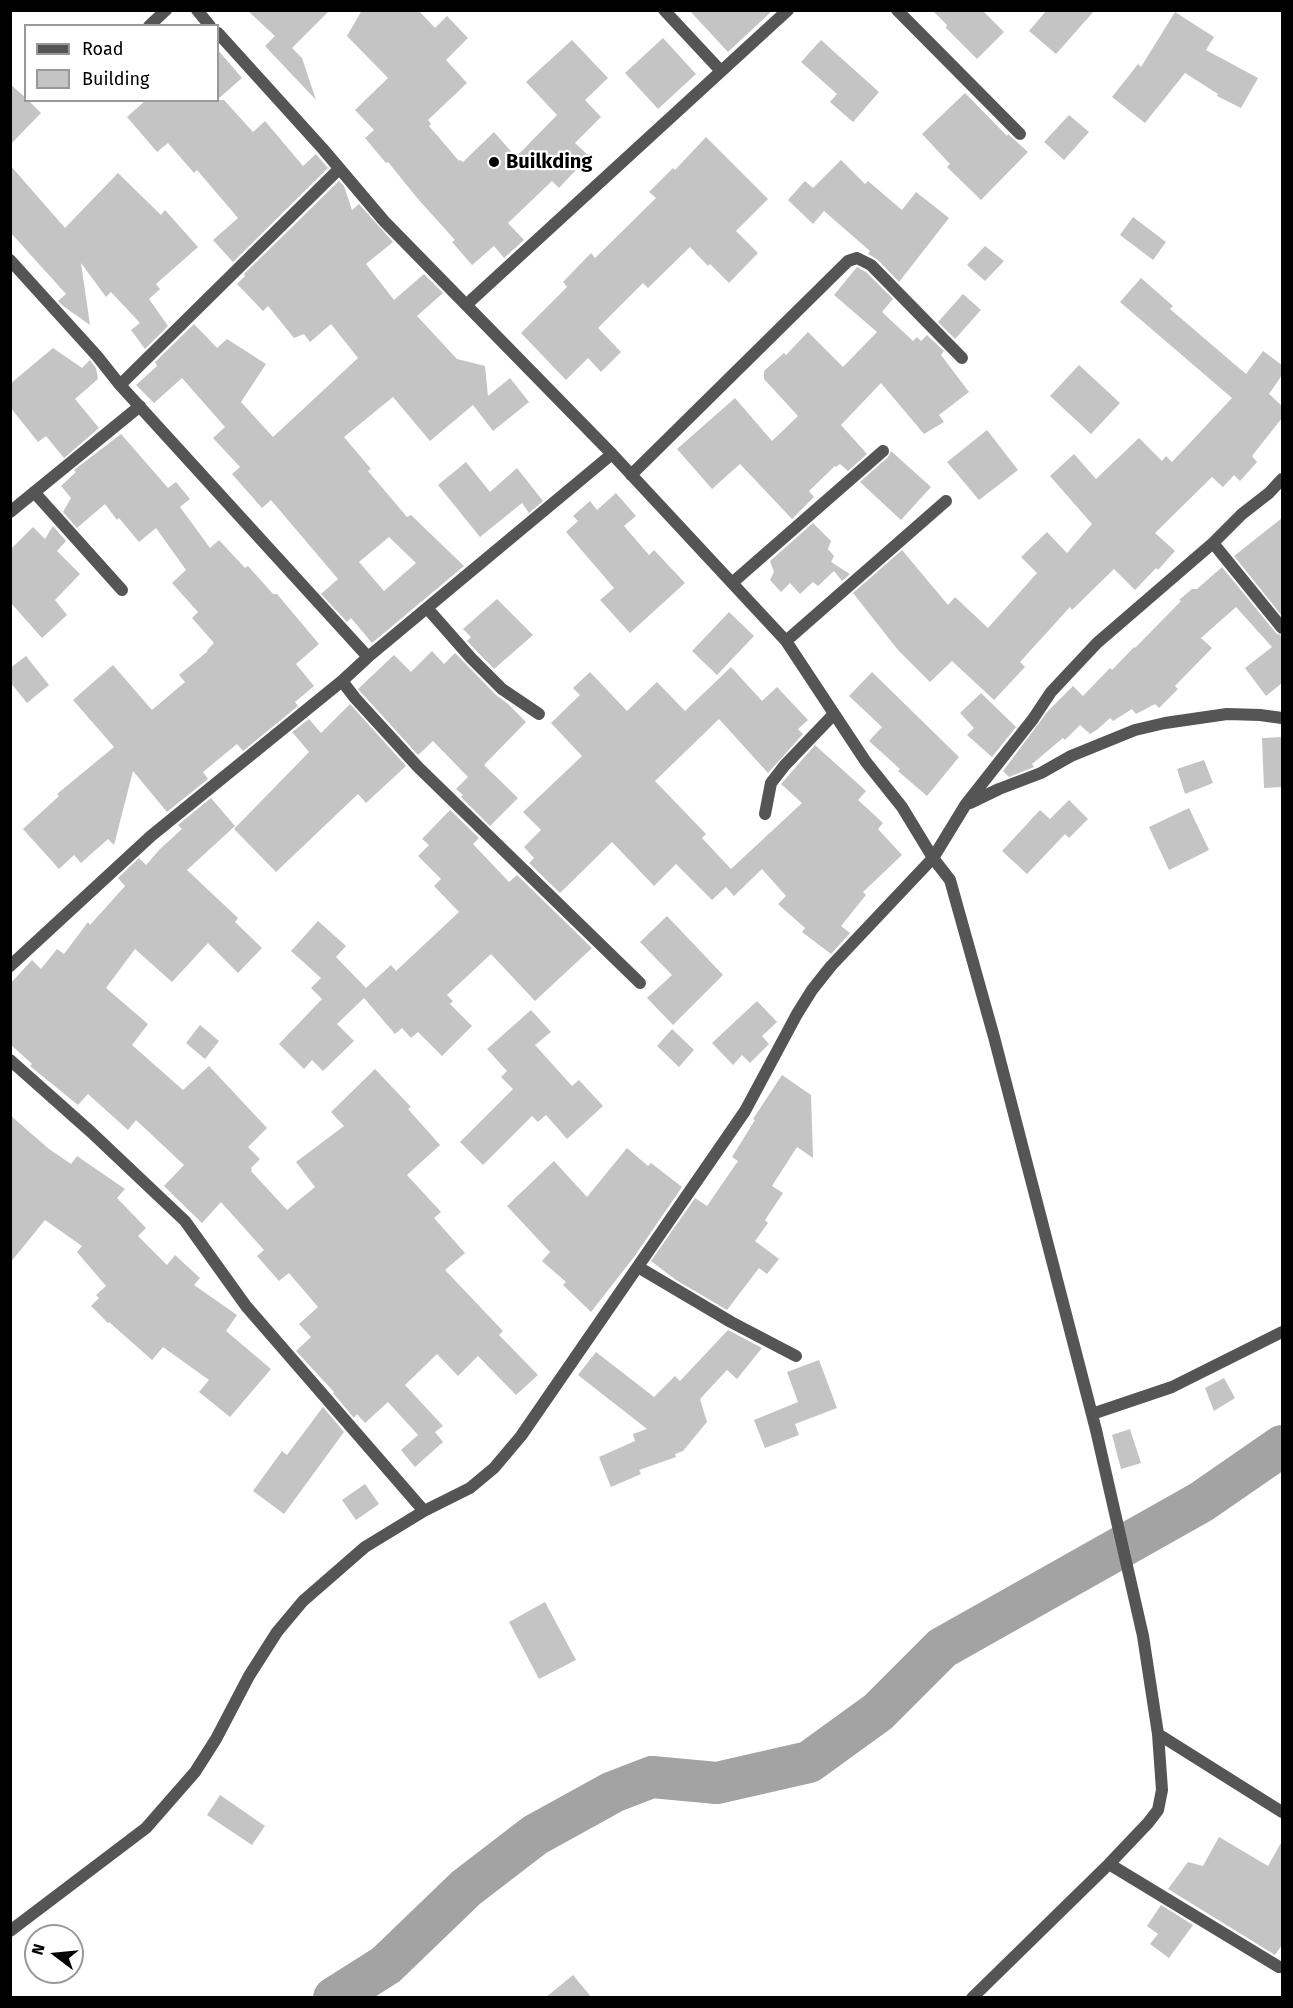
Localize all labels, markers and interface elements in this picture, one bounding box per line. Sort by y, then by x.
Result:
legend [24,24,219,102]
text: Road [82,38,124,60]
text: Building [82,68,149,90]
place label: Builkding [506,150,592,174]
marker: Builkding [487,155,501,169]
north arrow [24,1924,84,1984]
text: N [28,1942,49,1957]

